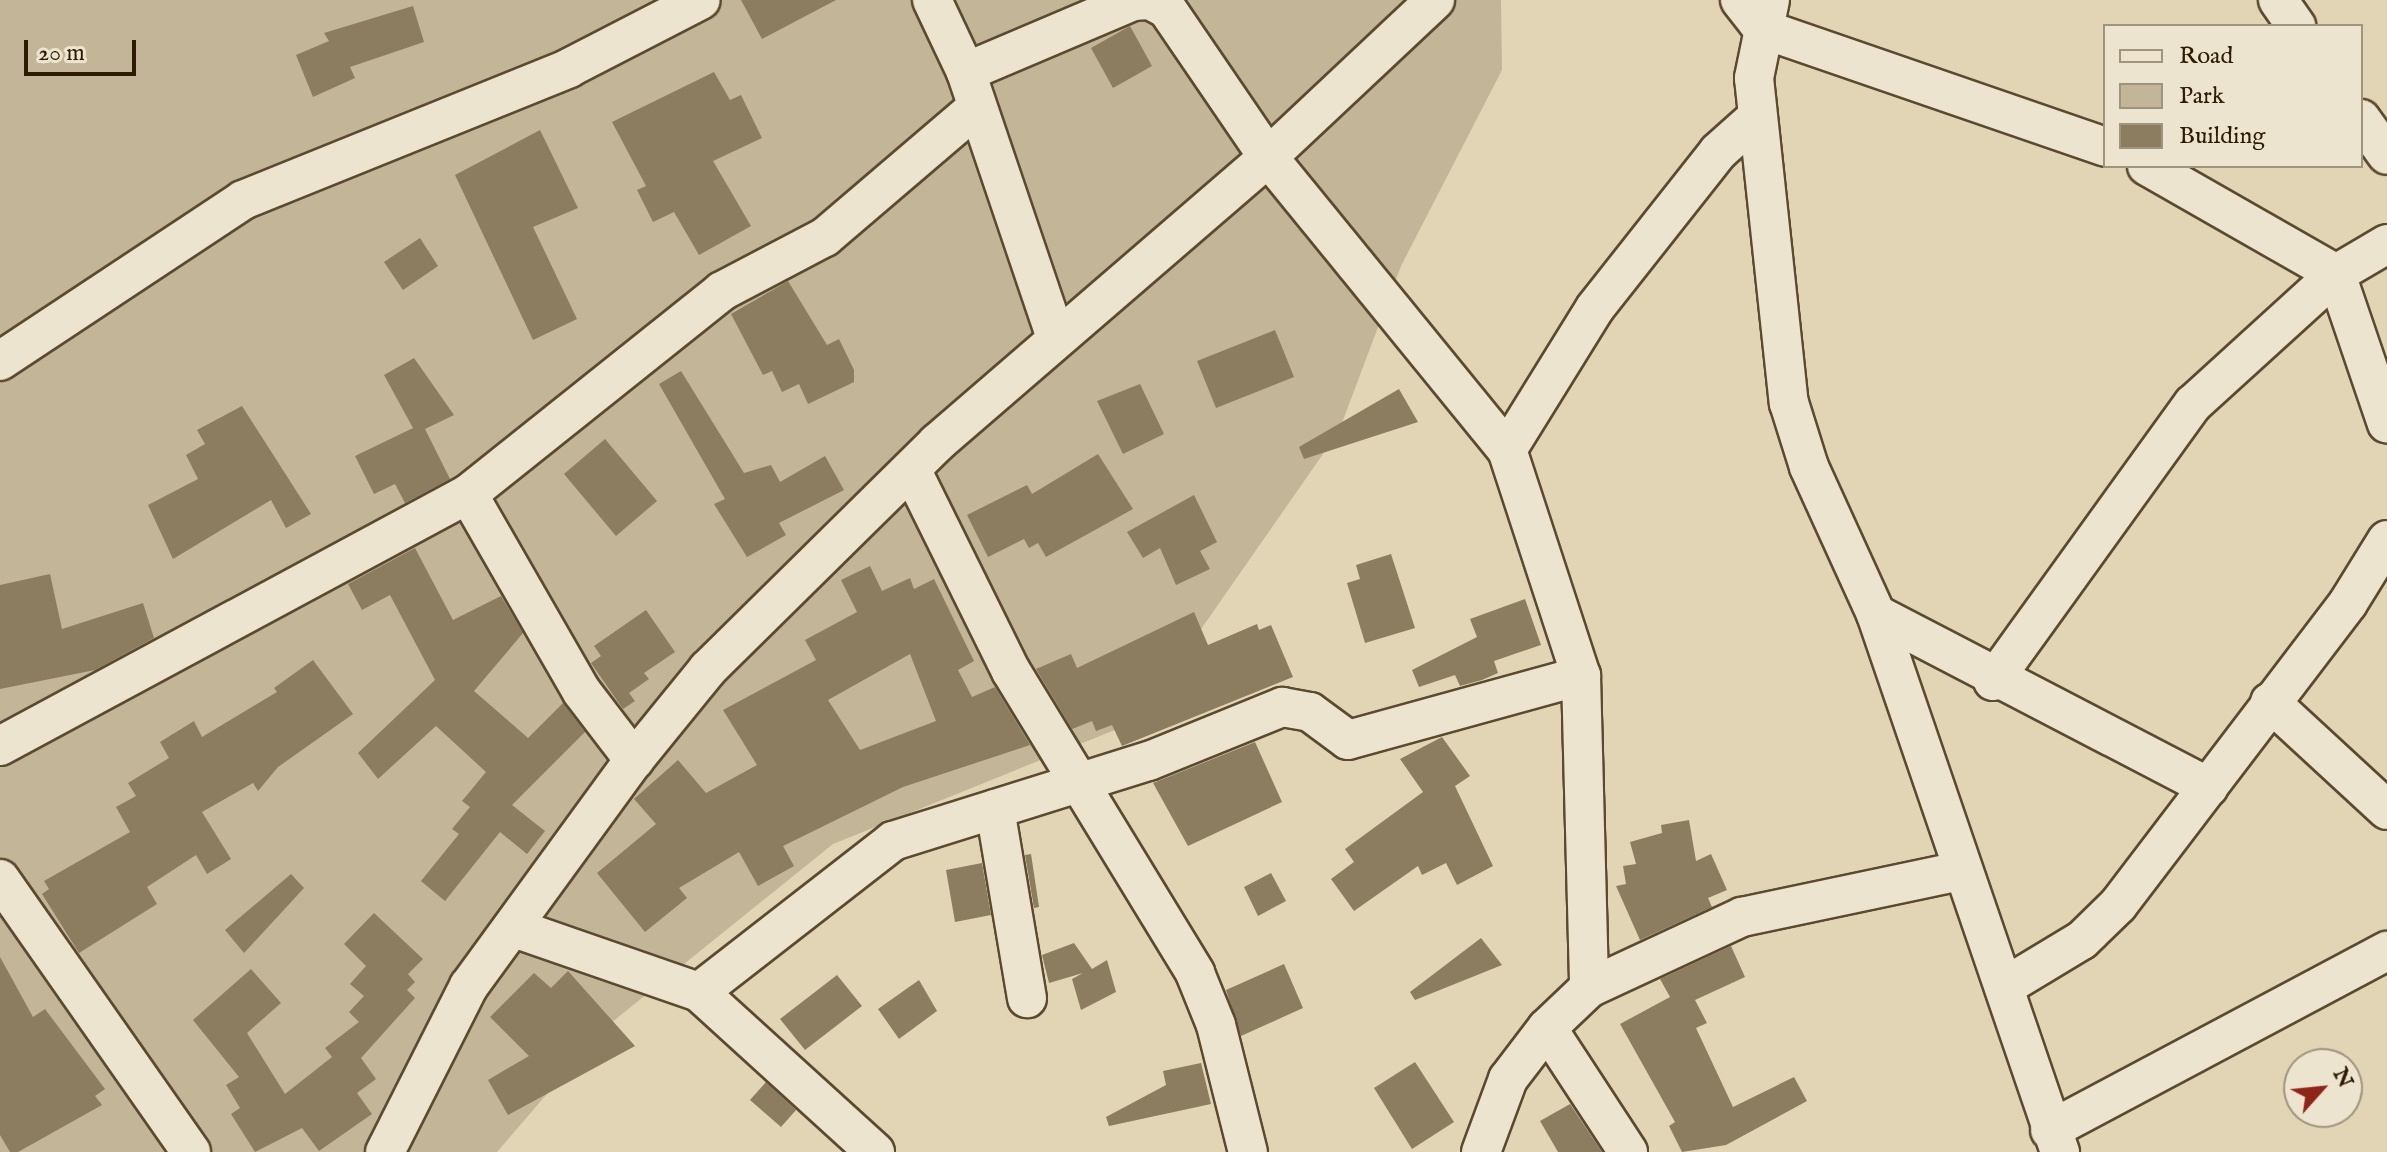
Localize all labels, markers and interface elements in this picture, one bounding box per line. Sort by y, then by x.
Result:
scale bar [28,24,140,74]
legend [2103,24,2363,168]
text: 20 m [38,38,85,69]
text: Road [2179,41,2233,72]
text: Park [2179,81,2225,112]
text: Building [2179,121,2265,152]
north arrow [2283,1048,2363,1128]
text: N [2326,1063,2359,1093]

